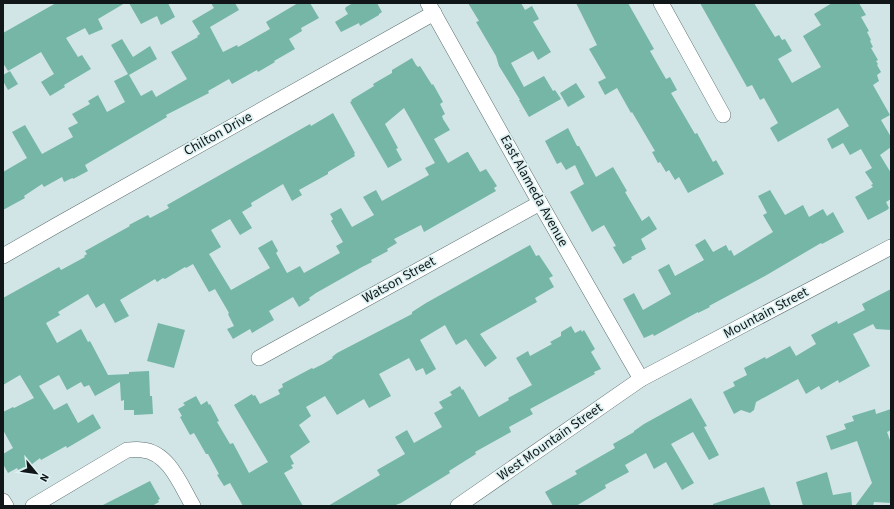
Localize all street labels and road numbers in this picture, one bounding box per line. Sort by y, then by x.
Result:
street label: Chilton Drive [180,107,256,161]
street label: East Alameda Avenue [495,131,573,251]
street label: Watson Street [359,251,440,308]
street label: Mountain Street [720,282,812,344]
street label: West Mountain Street [493,398,607,486]

